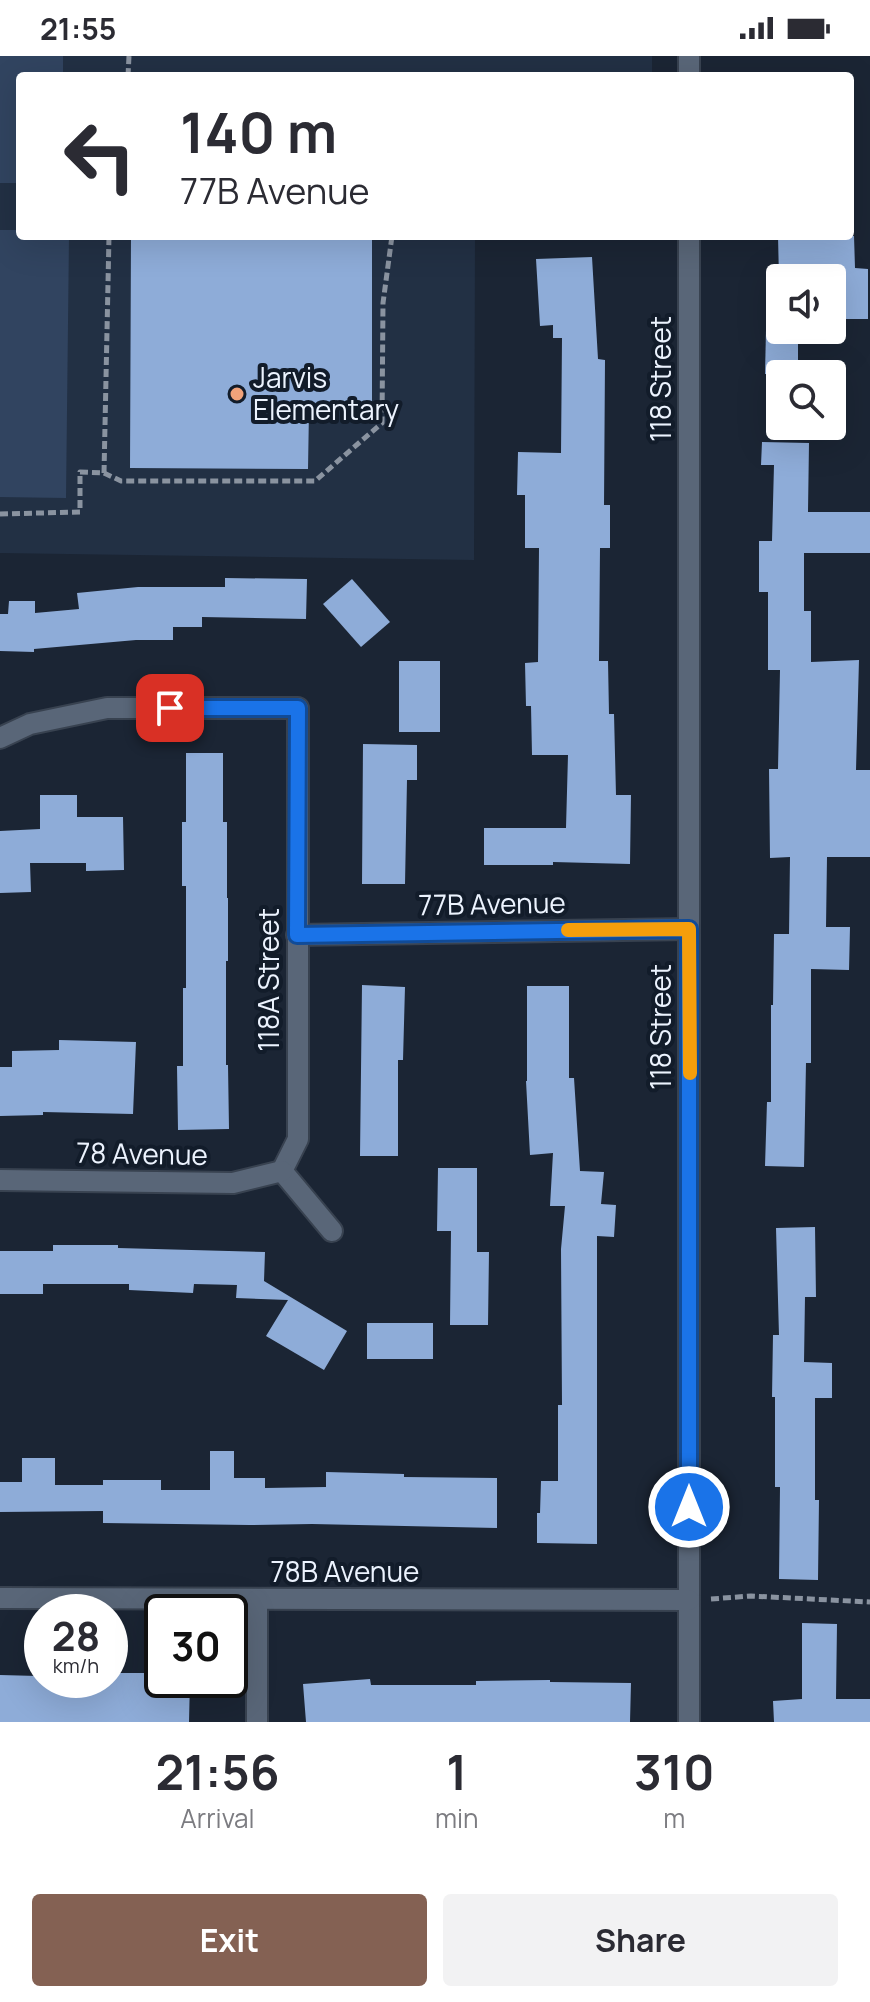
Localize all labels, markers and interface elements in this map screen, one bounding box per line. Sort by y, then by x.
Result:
text: 21:55 [40,8,116,49]
text: 140 m [180,93,337,170]
icon: left [48,104,152,208]
text: 77B Avenue [180,166,370,215]
map controls [766,264,846,440]
button: sound [766,264,846,344]
street label: 118 Street [641,316,679,442]
place label: Jarvis Elementary [253,358,399,428]
button: search [766,360,846,440]
marker: Jarvis Elementary [228,385,246,403]
pin [136,674,204,742]
icon: arrive [148,686,192,730]
street label: 77B Avenue [418,883,566,923]
street label: 118A Street [249,908,287,1052]
street label: 118 Street [641,964,679,1090]
street label: 78 Avenue [76,1133,208,1173]
position arrow [647,1465,731,1549]
street label: 78B Avenue [271,1552,419,1590]
speed limit sign: 30 [144,1594,248,1698]
text: 28 [52,1608,100,1663]
text: km/h [53,1652,99,1679]
text: 21:56 [155,1739,279,1804]
text: 1 [446,1739,467,1804]
text: 310 [634,1739,715,1804]
text: Arrival [180,1800,255,1836]
text: min [435,1800,479,1836]
text: m [663,1800,685,1836]
button: Exit [32,1894,427,1986]
button: Share [443,1894,838,1986]

